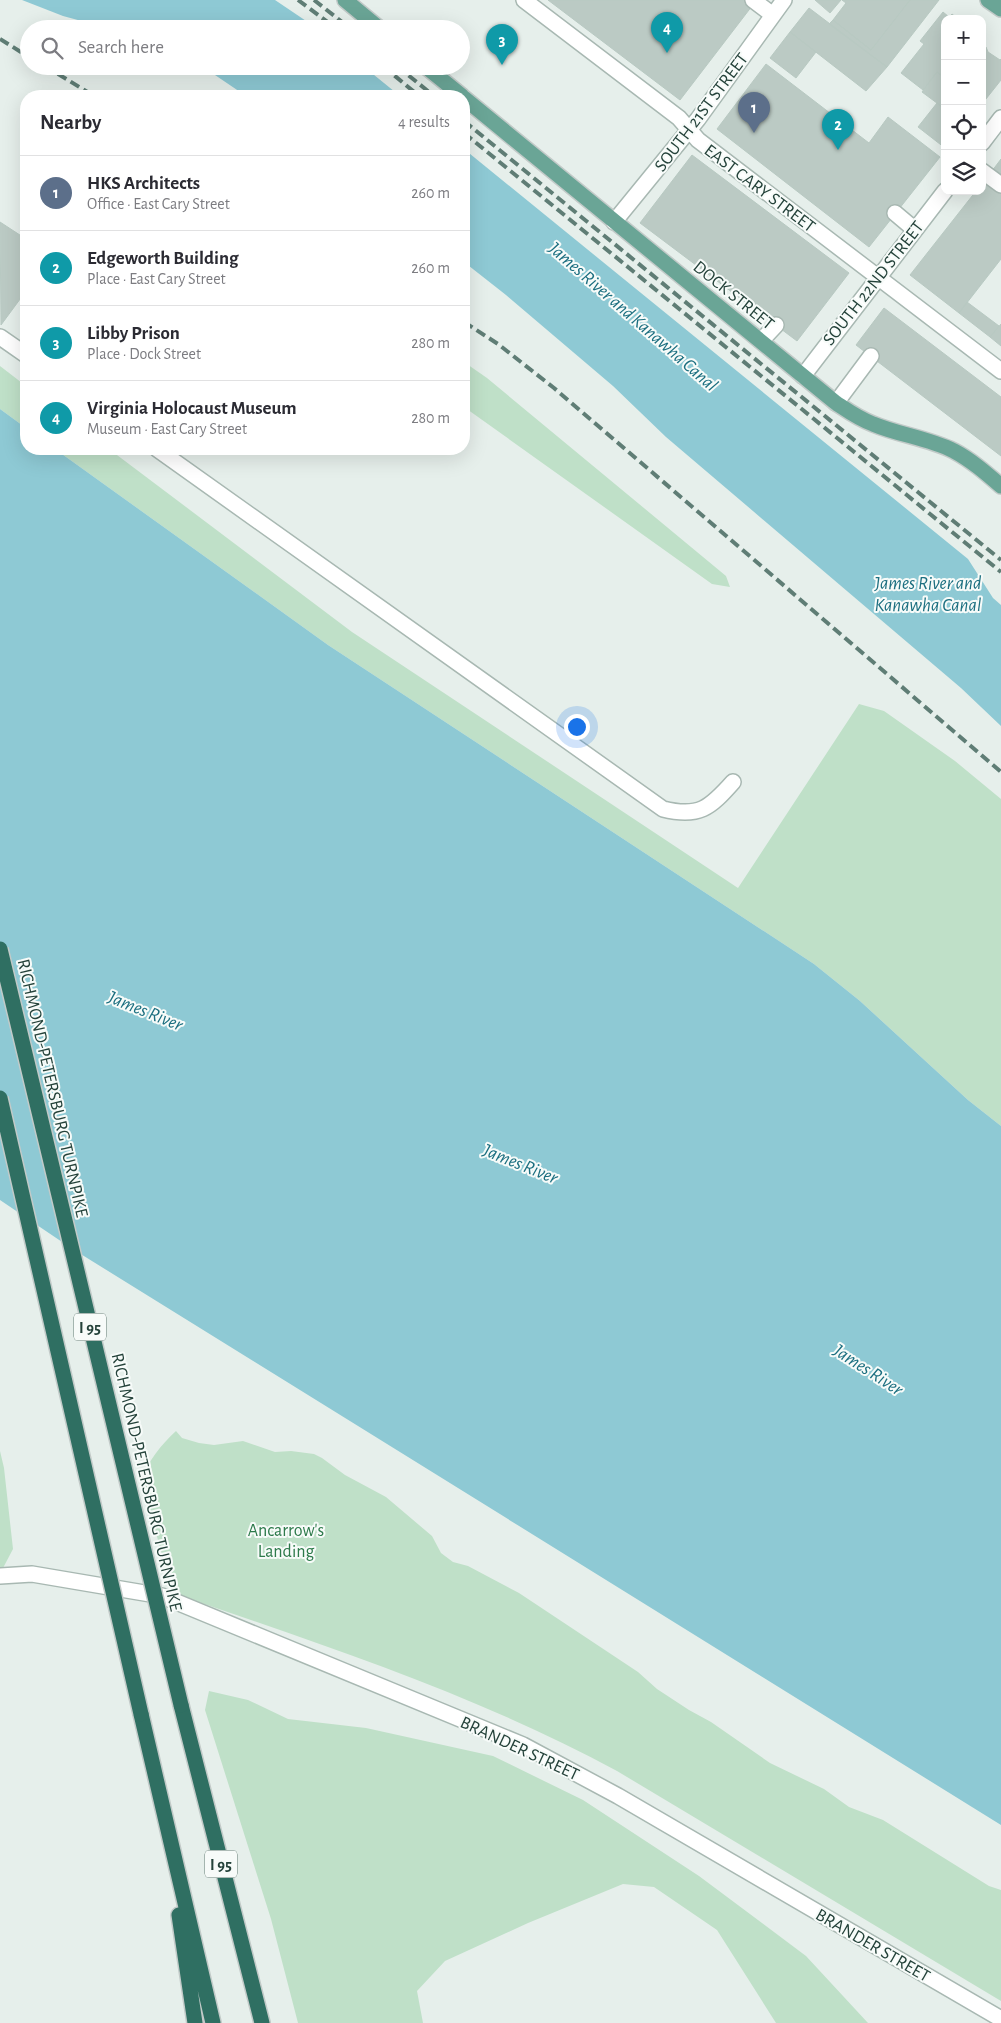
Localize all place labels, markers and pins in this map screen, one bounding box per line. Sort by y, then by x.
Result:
pin: 4 [651,12,683,53]
pin: 3 [486,24,518,65]
pin: 1 [738,92,770,133]
pin: 2 [822,109,854,150]

